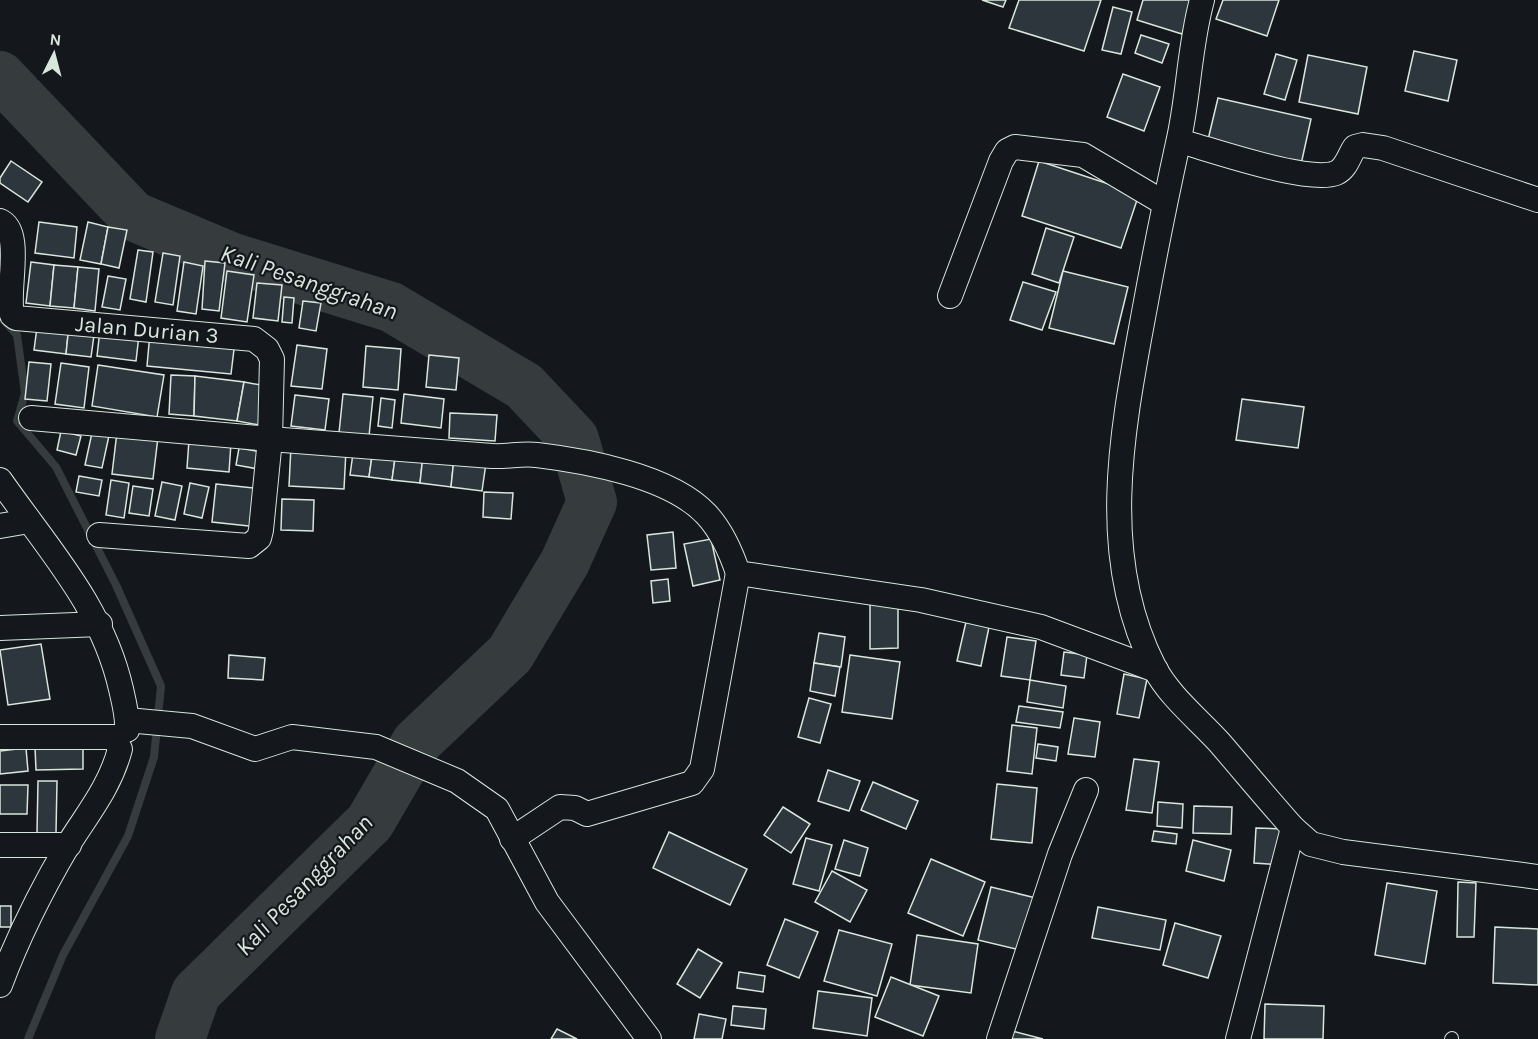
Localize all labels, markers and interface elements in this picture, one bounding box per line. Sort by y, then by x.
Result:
north arrow [24,24,84,84]
text: N [49,30,62,50]
water label: Kali Pesanggrahan [217,239,401,325]
street label: Jalan Durian 3 [74,311,220,349]
water label: Kali Pesanggrahan [230,809,378,961]

